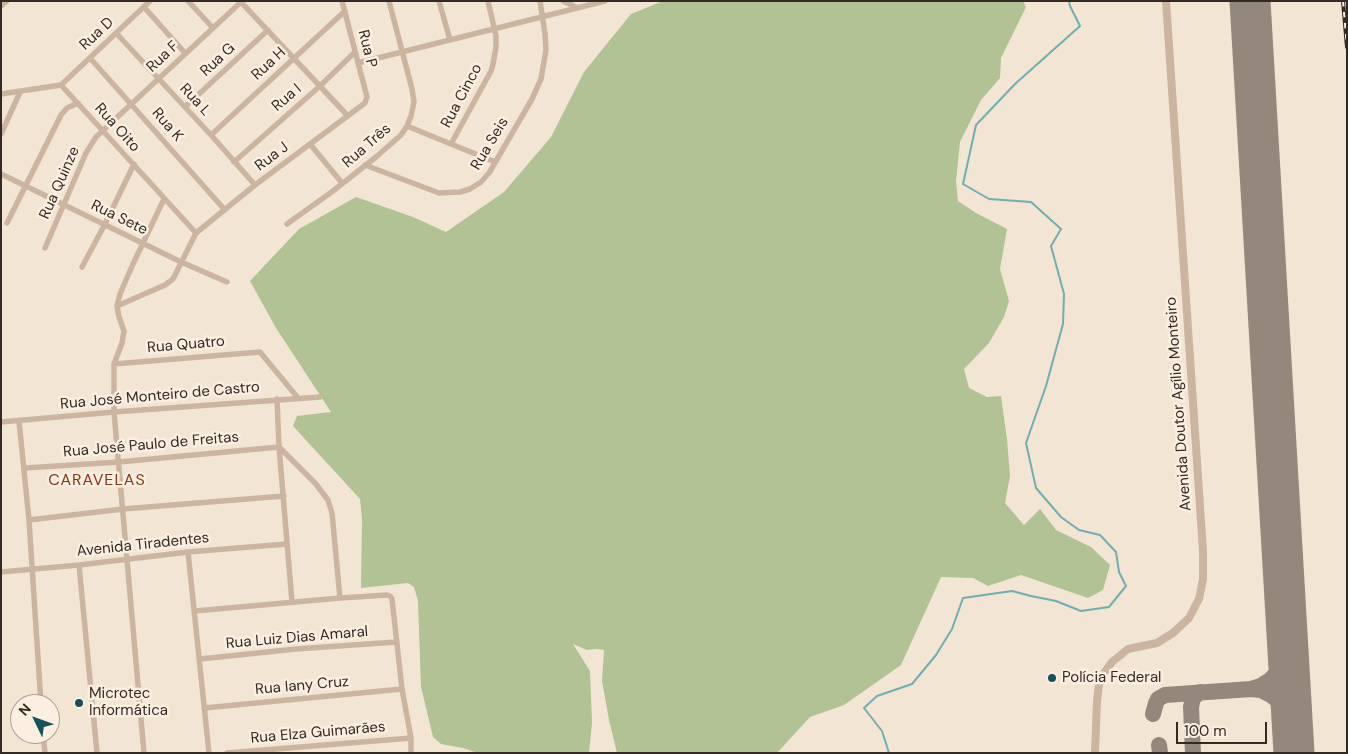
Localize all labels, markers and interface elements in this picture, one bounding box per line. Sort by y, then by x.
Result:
street label: Rua D [76,14,118,54]
street label: Rua P [354,28,380,70]
street label: Rua F [143,38,183,76]
street label: Rua G [197,39,239,81]
street label: Rua H [248,44,290,84]
street label: Rua Cinco [438,61,486,131]
street label: Rua L [176,80,214,120]
street label: Rua I [269,80,305,116]
street label: Rua Oito [90,100,144,156]
street label: Rua K [148,105,186,145]
street label: Rua Seis [467,115,513,173]
street label: Rua Três [339,120,395,172]
street label: Rua J [252,139,292,175]
street label: Rua Quinze [36,144,84,222]
street label: Rua Sete [88,197,150,239]
street label: Avenida Doutor Agílio Monteiro [1163,296,1195,512]
street label: Rua Quatro [146,333,226,357]
street label: Rua José Monteiro de Castro [59,378,261,414]
street label: Rua José Paulo de Freitas [62,428,240,462]
district label: CARAVELAS [47,471,147,491]
street label: Avenida Tiradentes [76,529,210,561]
street label: Rua Luiz Dias Amaral [225,623,369,653]
place label: Polícia Federal [1062,669,1161,687]
marker: Polícia Federal [1046,672,1058,684]
street label: Rua Iany Cruz [254,673,350,699]
place label: Microtec Informática [89,685,168,720]
north arrow [10,694,60,744]
marker: Microtec Informática [73,697,85,709]
text: N [14,700,35,719]
scale bar [1178,712,1269,744]
street label: Rua Elza Guimarães [250,718,386,748]
text: 100 m [1184,721,1227,741]

